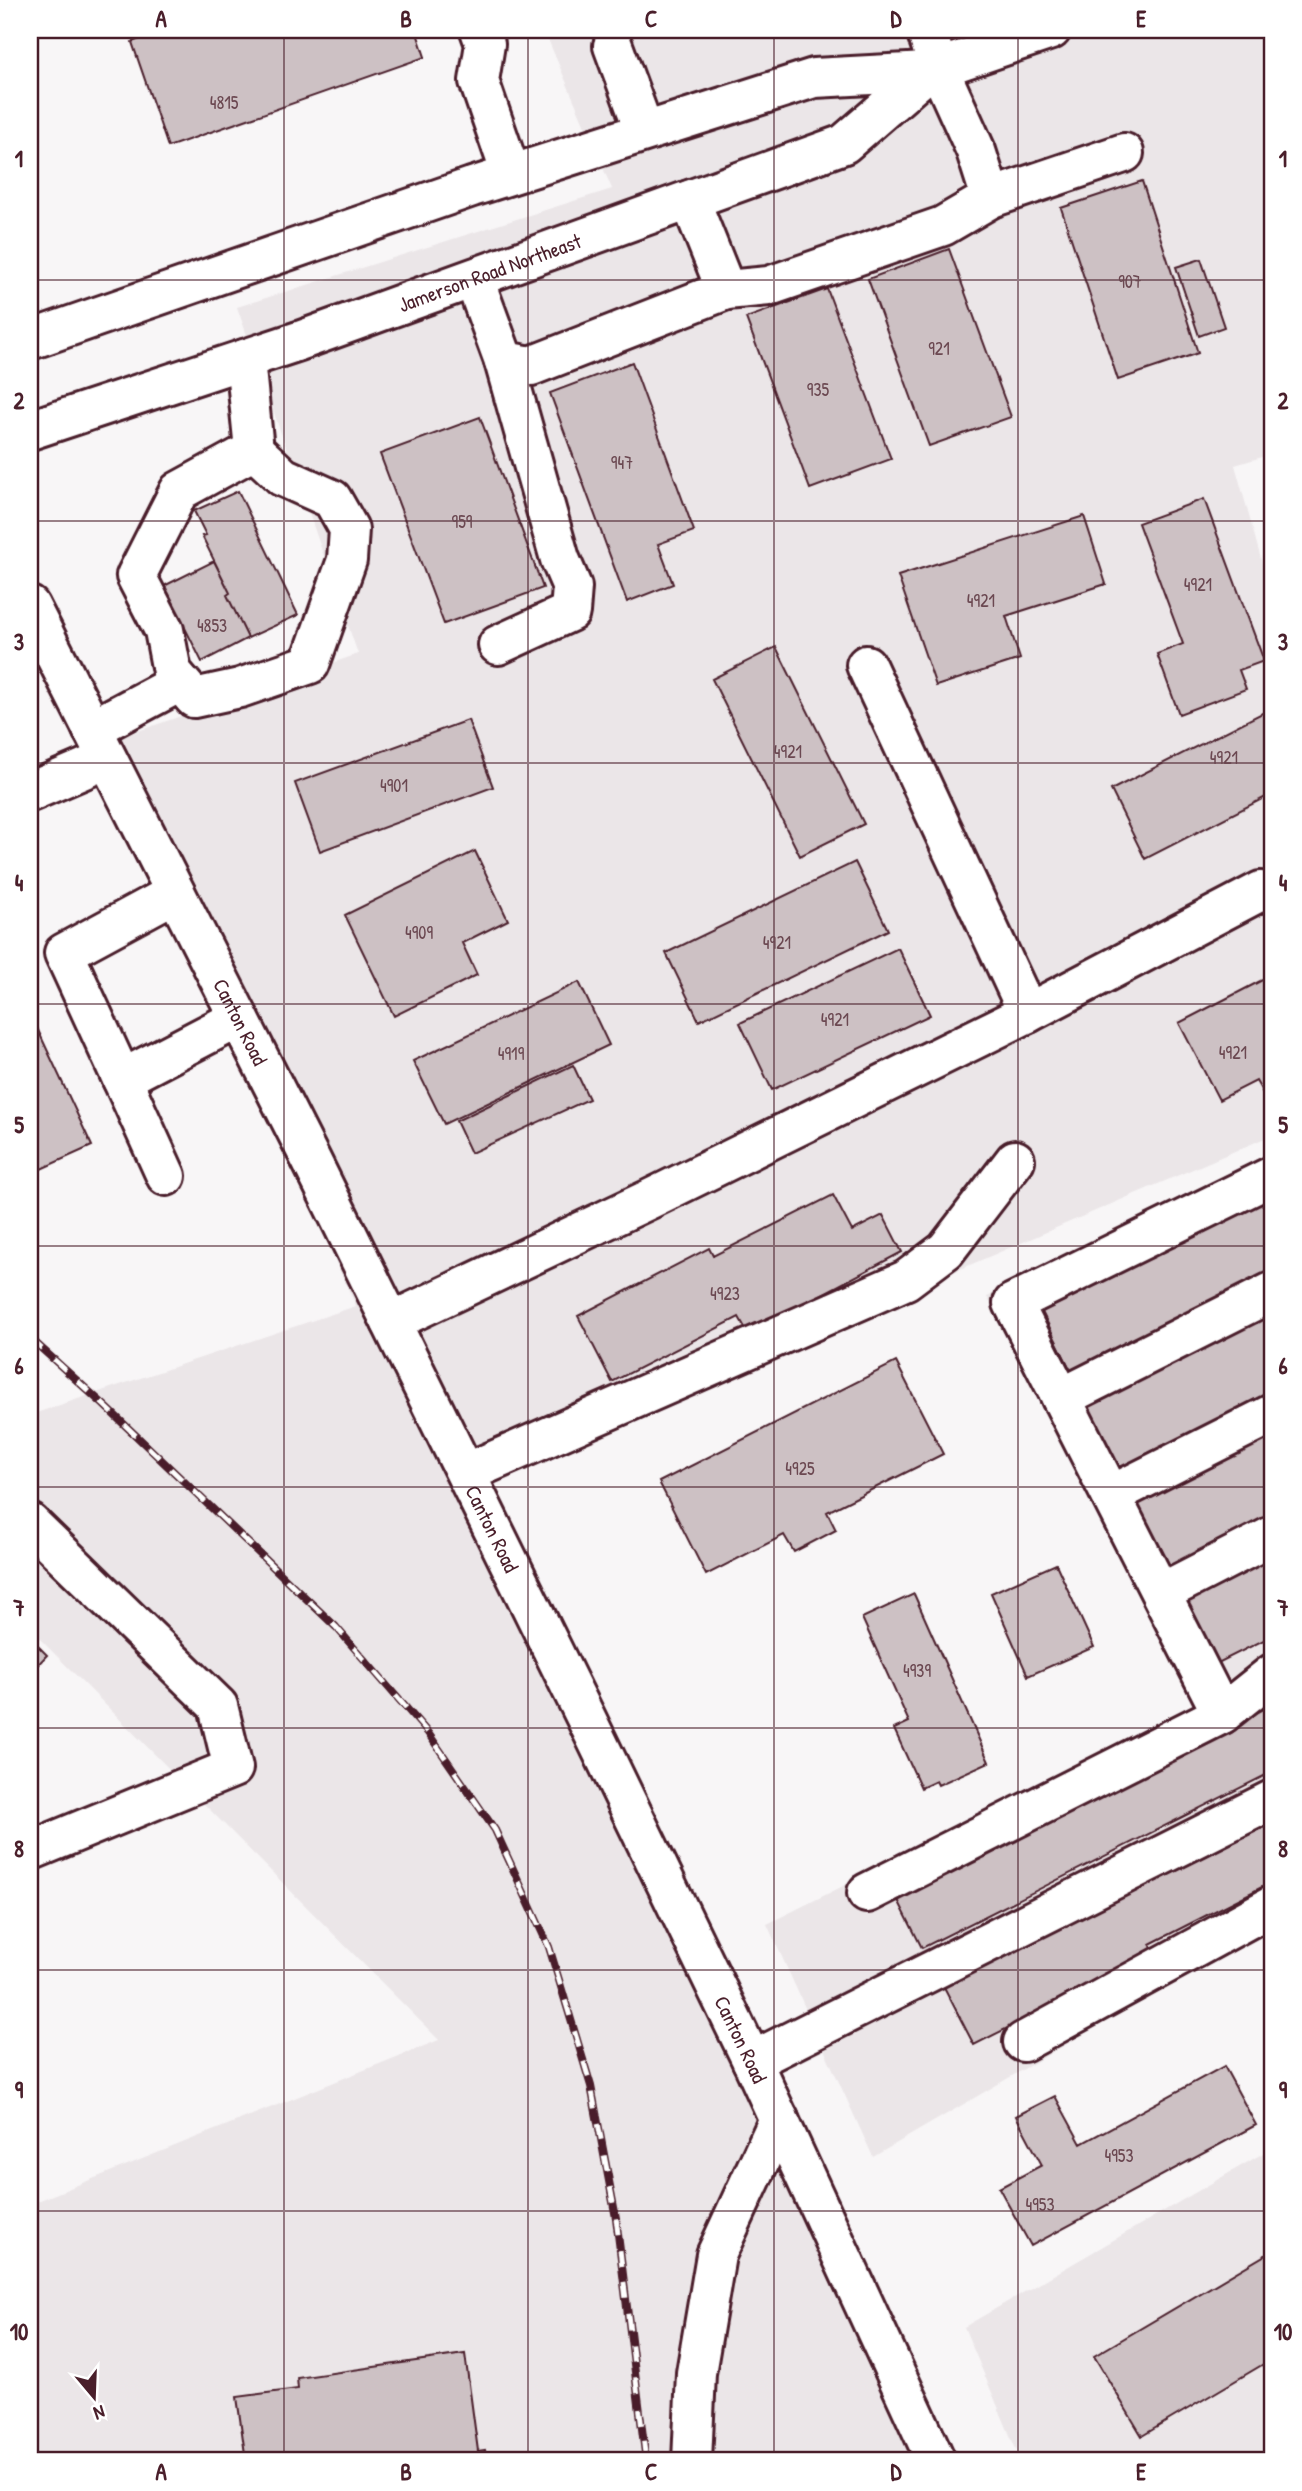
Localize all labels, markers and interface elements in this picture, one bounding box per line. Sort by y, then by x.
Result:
text: A [155,3,167,34]
text: B [400,3,412,34]
text: C [645,3,657,34]
text: D [891,3,903,34]
text: E [1136,3,1147,34]
house number: 4815 [210,90,239,115]
text: 1 [15,143,23,174]
text: 1 [1279,143,1287,174]
street label: Jamerson Road Northeast [394,225,586,318]
house number: 907 [1118,269,1142,294]
house number: 921 [928,336,950,361]
house number: 935 [807,377,830,402]
text: 2 [14,385,25,416]
text: 2 [1278,385,1289,416]
house number: 947 [611,450,633,475]
house number: 959 [452,509,473,534]
house number: 4921 [1184,572,1212,597]
house number: 4921 [967,588,995,613]
house number: 4853 [197,613,227,638]
text: 3 [14,626,24,657]
text: 3 [1278,626,1288,657]
house number: 4921 [774,739,802,764]
house number: 4921 [1210,745,1238,770]
house number: 4901 [380,773,408,798]
text: 4 [15,867,24,898]
text: 4 [1279,867,1288,898]
house number: 4909 [405,920,433,945]
house number: 4921 [763,930,791,955]
street label: Canton Road [207,973,275,1070]
house number: 4921 [821,1007,849,1032]
house number: 4921 [1219,1040,1247,1065]
house number: 4919 [498,1041,525,1066]
text: 5 [14,1109,24,1140]
text: 5 [1278,1109,1288,1140]
house number: 4923 [710,1281,740,1306]
text: 6 [14,1350,24,1381]
text: 6 [1278,1350,1288,1381]
house number: 4925 [785,1456,815,1481]
street label: Canton Road [459,1480,526,1577]
text: 7 [12,1592,25,1623]
text: 7 [1276,1592,1289,1623]
house number: 4939 [903,1658,931,1683]
text: 8 [14,1833,24,1864]
text: 8 [1278,1833,1288,1864]
street label: Canton Road [708,1991,775,2088]
text: 9 [15,2074,24,2105]
text: 9 [1279,2074,1288,2105]
house number: 4953 [1104,2143,1134,2168]
house number: 4953 [1025,2192,1055,2217]
text: 10 [10,2316,28,2347]
text: 10 [1274,2316,1292,2347]
north arrow [60,2362,130,2432]
text: N [91,2399,109,2427]
text: A [155,2456,167,2487]
text: B [400,2456,412,2487]
text: C [645,2456,657,2487]
text: D [891,2456,903,2487]
text: E [1136,2456,1147,2487]

